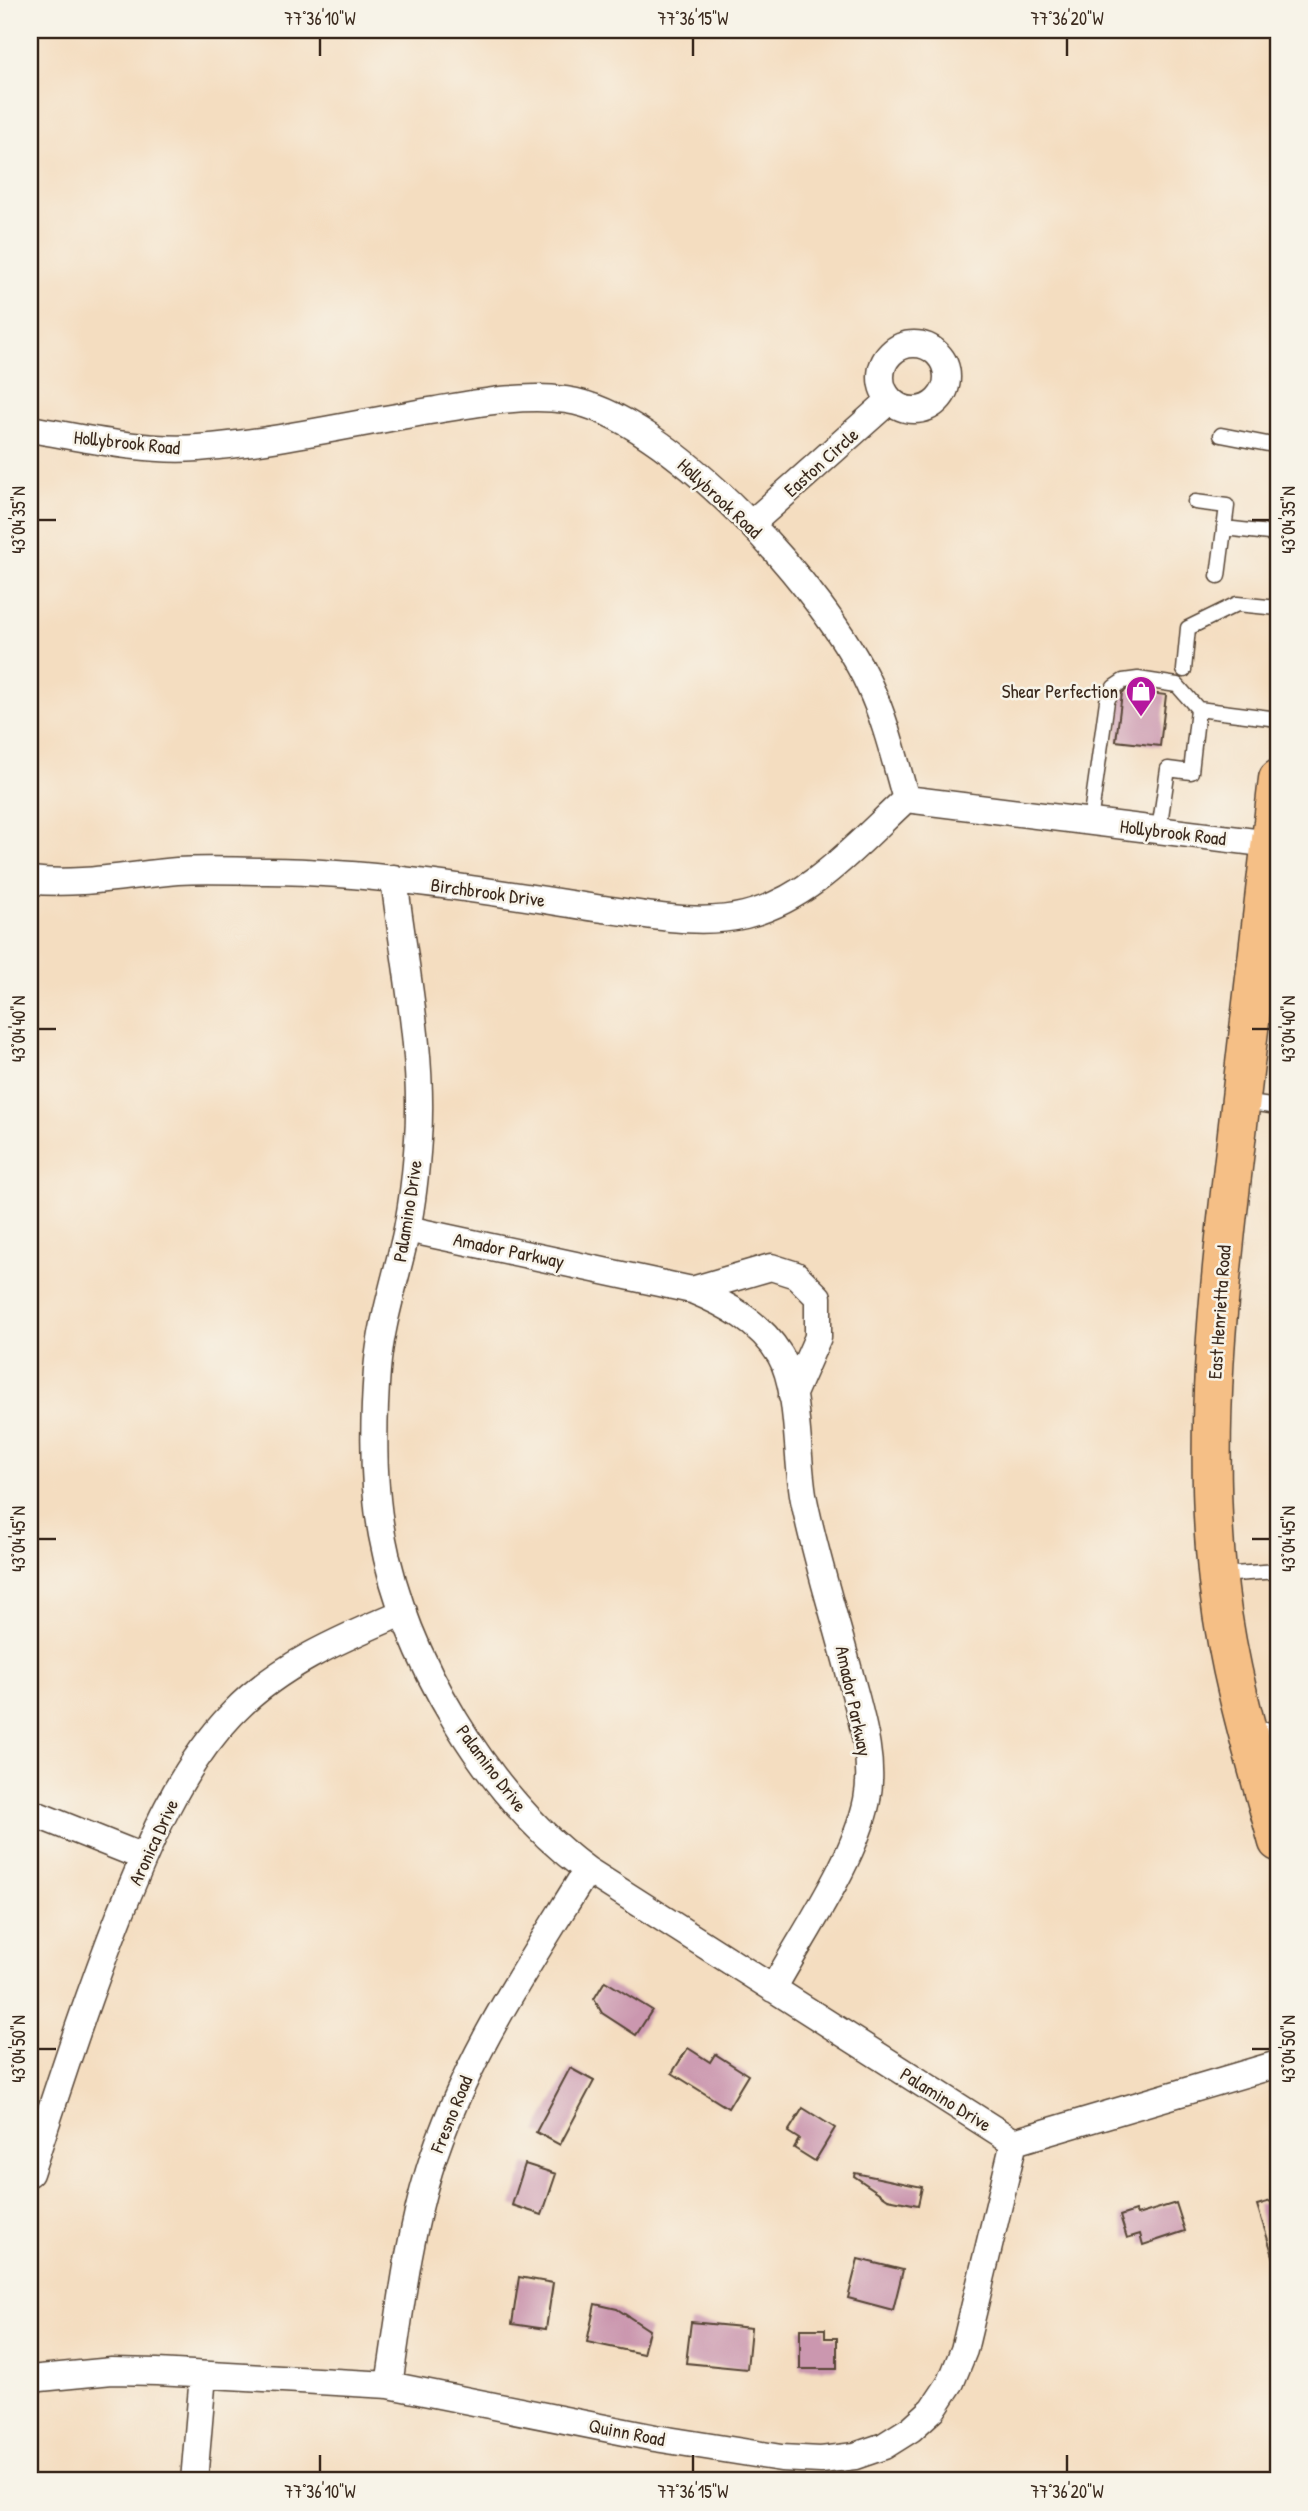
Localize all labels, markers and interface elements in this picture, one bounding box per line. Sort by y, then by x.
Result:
text: 77°36'10"W [284,6,356,31]
text: 77°36'15"W [658,6,728,31]
text: 77°36'20"W [1030,6,1104,31]
street label: Easton Circle [778,421,864,503]
street label: Hollybrook Road [73,423,182,461]
street label: Hollybrook Road [672,452,768,544]
text: 43°04'35"N [6,486,31,554]
text: 43°04'35"N [1276,486,1301,554]
shop icon: Shear Perfection [1124,674,1158,718]
place label: Shear Perfection [1002,678,1118,704]
street label: Hollybrook Road [1118,813,1228,851]
street label: Birchbrook Drive [429,871,547,913]
text: 43°04'40"N [6,996,31,1062]
text: 43°04'40"N [1276,996,1301,1062]
street label: Palamino Drive [386,1158,428,1264]
street label: Amador Parkway [451,1226,567,1274]
street label: East Henrietta Road [1201,1244,1237,1380]
text: 43°04'45"N [6,1506,31,1572]
text: 43°04'45"N [1276,1506,1301,1572]
street label: Amador Parkway [830,1643,878,1759]
street label: Palamino Drive [451,1719,534,1817]
street label: Aronica Drive [122,1794,184,1889]
text: 43°04'50"N [6,2015,31,2083]
text: 43°04'50"N [1276,2015,1301,2083]
street label: Palamino Drive [896,2061,997,2137]
street label: Fresno Road [423,2071,478,2157]
street label: Quinn Road [587,2412,668,2452]
text: 77°36'10"W [284,2479,356,2504]
text: 77°36'15"W [658,2479,728,2504]
text: 77°36'20"W [1030,2479,1104,2504]

